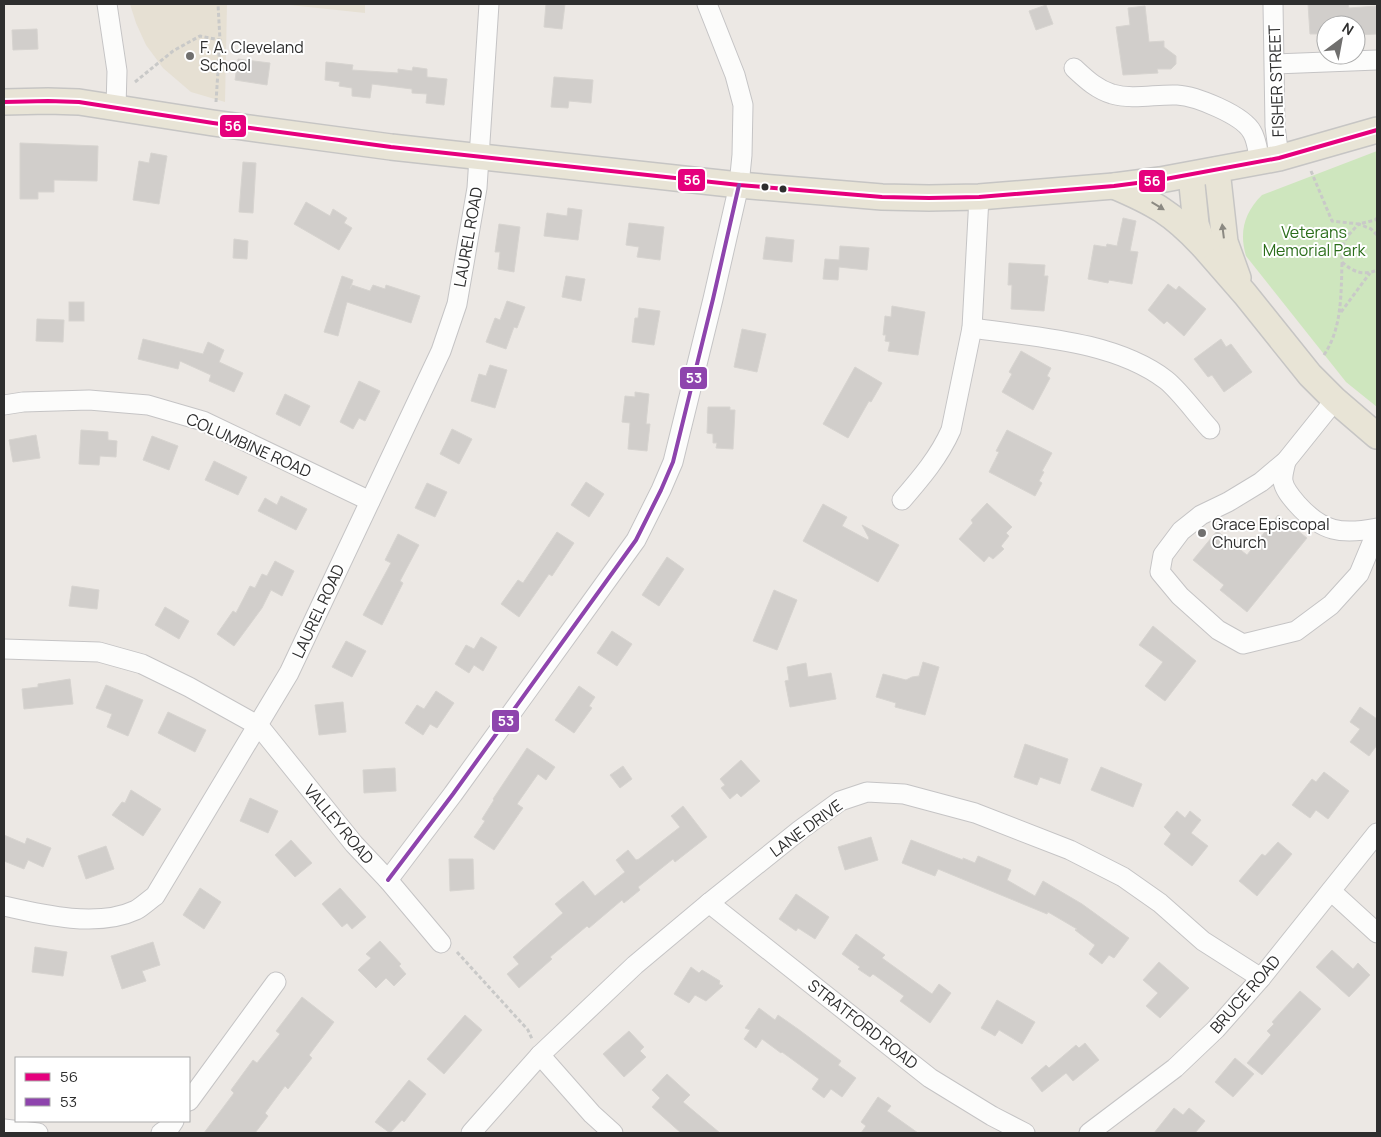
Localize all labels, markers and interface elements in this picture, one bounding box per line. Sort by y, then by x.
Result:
north arrow [1316,15,1366,65]
text: N [1339,18,1357,39]
street label: FISHER STREET [1263,24,1289,137]
place label: F. A. Cleveland School [200,36,304,76]
marker: F. A. Cleveland School [184,50,196,62]
line badge: 56 [219,114,247,138]
text: 56 [225,116,241,135]
line badge: 56 [677,168,706,192]
line badge: 56 [1138,169,1166,193]
text: 56 [684,170,700,189]
text: 56 [1144,171,1160,190]
unlabelled marker [760,182,770,192]
unlabelled marker [778,184,788,194]
street label: LAUREL ROAD [448,185,488,289]
one-way arrow [1151,202,1165,211]
park label: Veterans Memorial Park [1263,221,1366,261]
one-way arrow [1219,223,1227,239]
line badge: 53 [679,366,708,390]
text: 53 [686,368,702,387]
street label: COLUMBINE ROAD [183,408,315,483]
place label: Grace Episcopal Church [1212,513,1330,553]
marker: Grace Episcopal Church [1196,527,1208,539]
street label: LAUREL ROAD [287,560,349,662]
line badge: 53 [491,709,520,733]
text: 53 [498,711,514,730]
street label: VALLEY ROAD [299,779,379,869]
street label: LANE DRIVE [765,794,847,862]
street label: BRUCE ROAD [1205,950,1285,1038]
street label: STRATFORD ROAD [803,974,923,1074]
legend [15,1057,190,1122]
text: 56 [60,1066,78,1087]
text: 53 [60,1091,77,1112]

